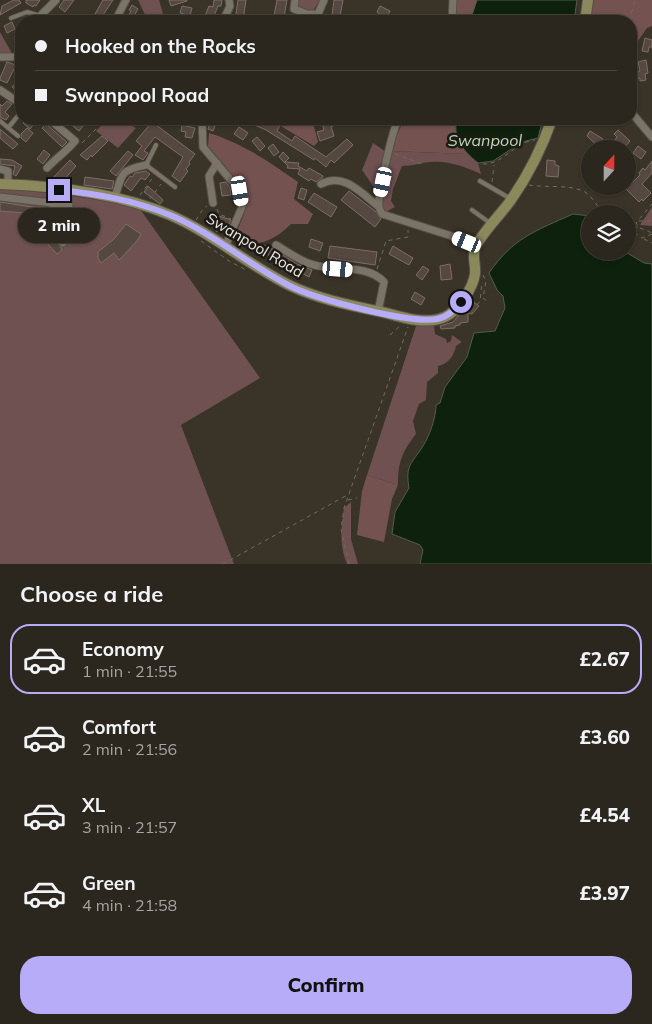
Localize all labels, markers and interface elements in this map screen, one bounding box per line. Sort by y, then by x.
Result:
text: Hooked on the Rocks [65,34,256,58]
text: Swanpool Road [65,83,209,107]
water label: Swanpool [448,130,522,150]
north arrow [581,140,636,195]
map controls [581,140,636,260]
car [372,166,393,198]
car [230,175,249,207]
route end [48,179,70,201]
button: layers [581,205,636,260]
callout: 2 min [18,208,100,242]
street label: Swanpool Road [203,208,307,282]
text: 2 min [38,215,80,235]
car [450,229,483,255]
car [322,260,353,278]
route start [450,291,472,313]
text: Choose a ride [20,580,163,608]
icon: car [22,637,67,682]
text: Economy [82,637,164,661]
text: £2.67 [579,647,630,671]
text: 1 min · 21:55 [82,661,177,681]
icon: car [22,715,67,760]
text: Comfort [82,715,156,739]
text: £3.60 [579,725,630,749]
text: 2 min · 21:56 [82,739,177,759]
icon: car [22,793,67,838]
text: XL [82,793,105,817]
text: £4.54 [579,803,630,827]
text: 3 min · 21:57 [82,817,177,837]
icon: car [22,871,67,916]
text: Green [82,871,136,895]
text: £3.97 [579,881,630,905]
text: 4 min · 21:58 [82,895,177,915]
button: Confirm [20,956,632,1014]

